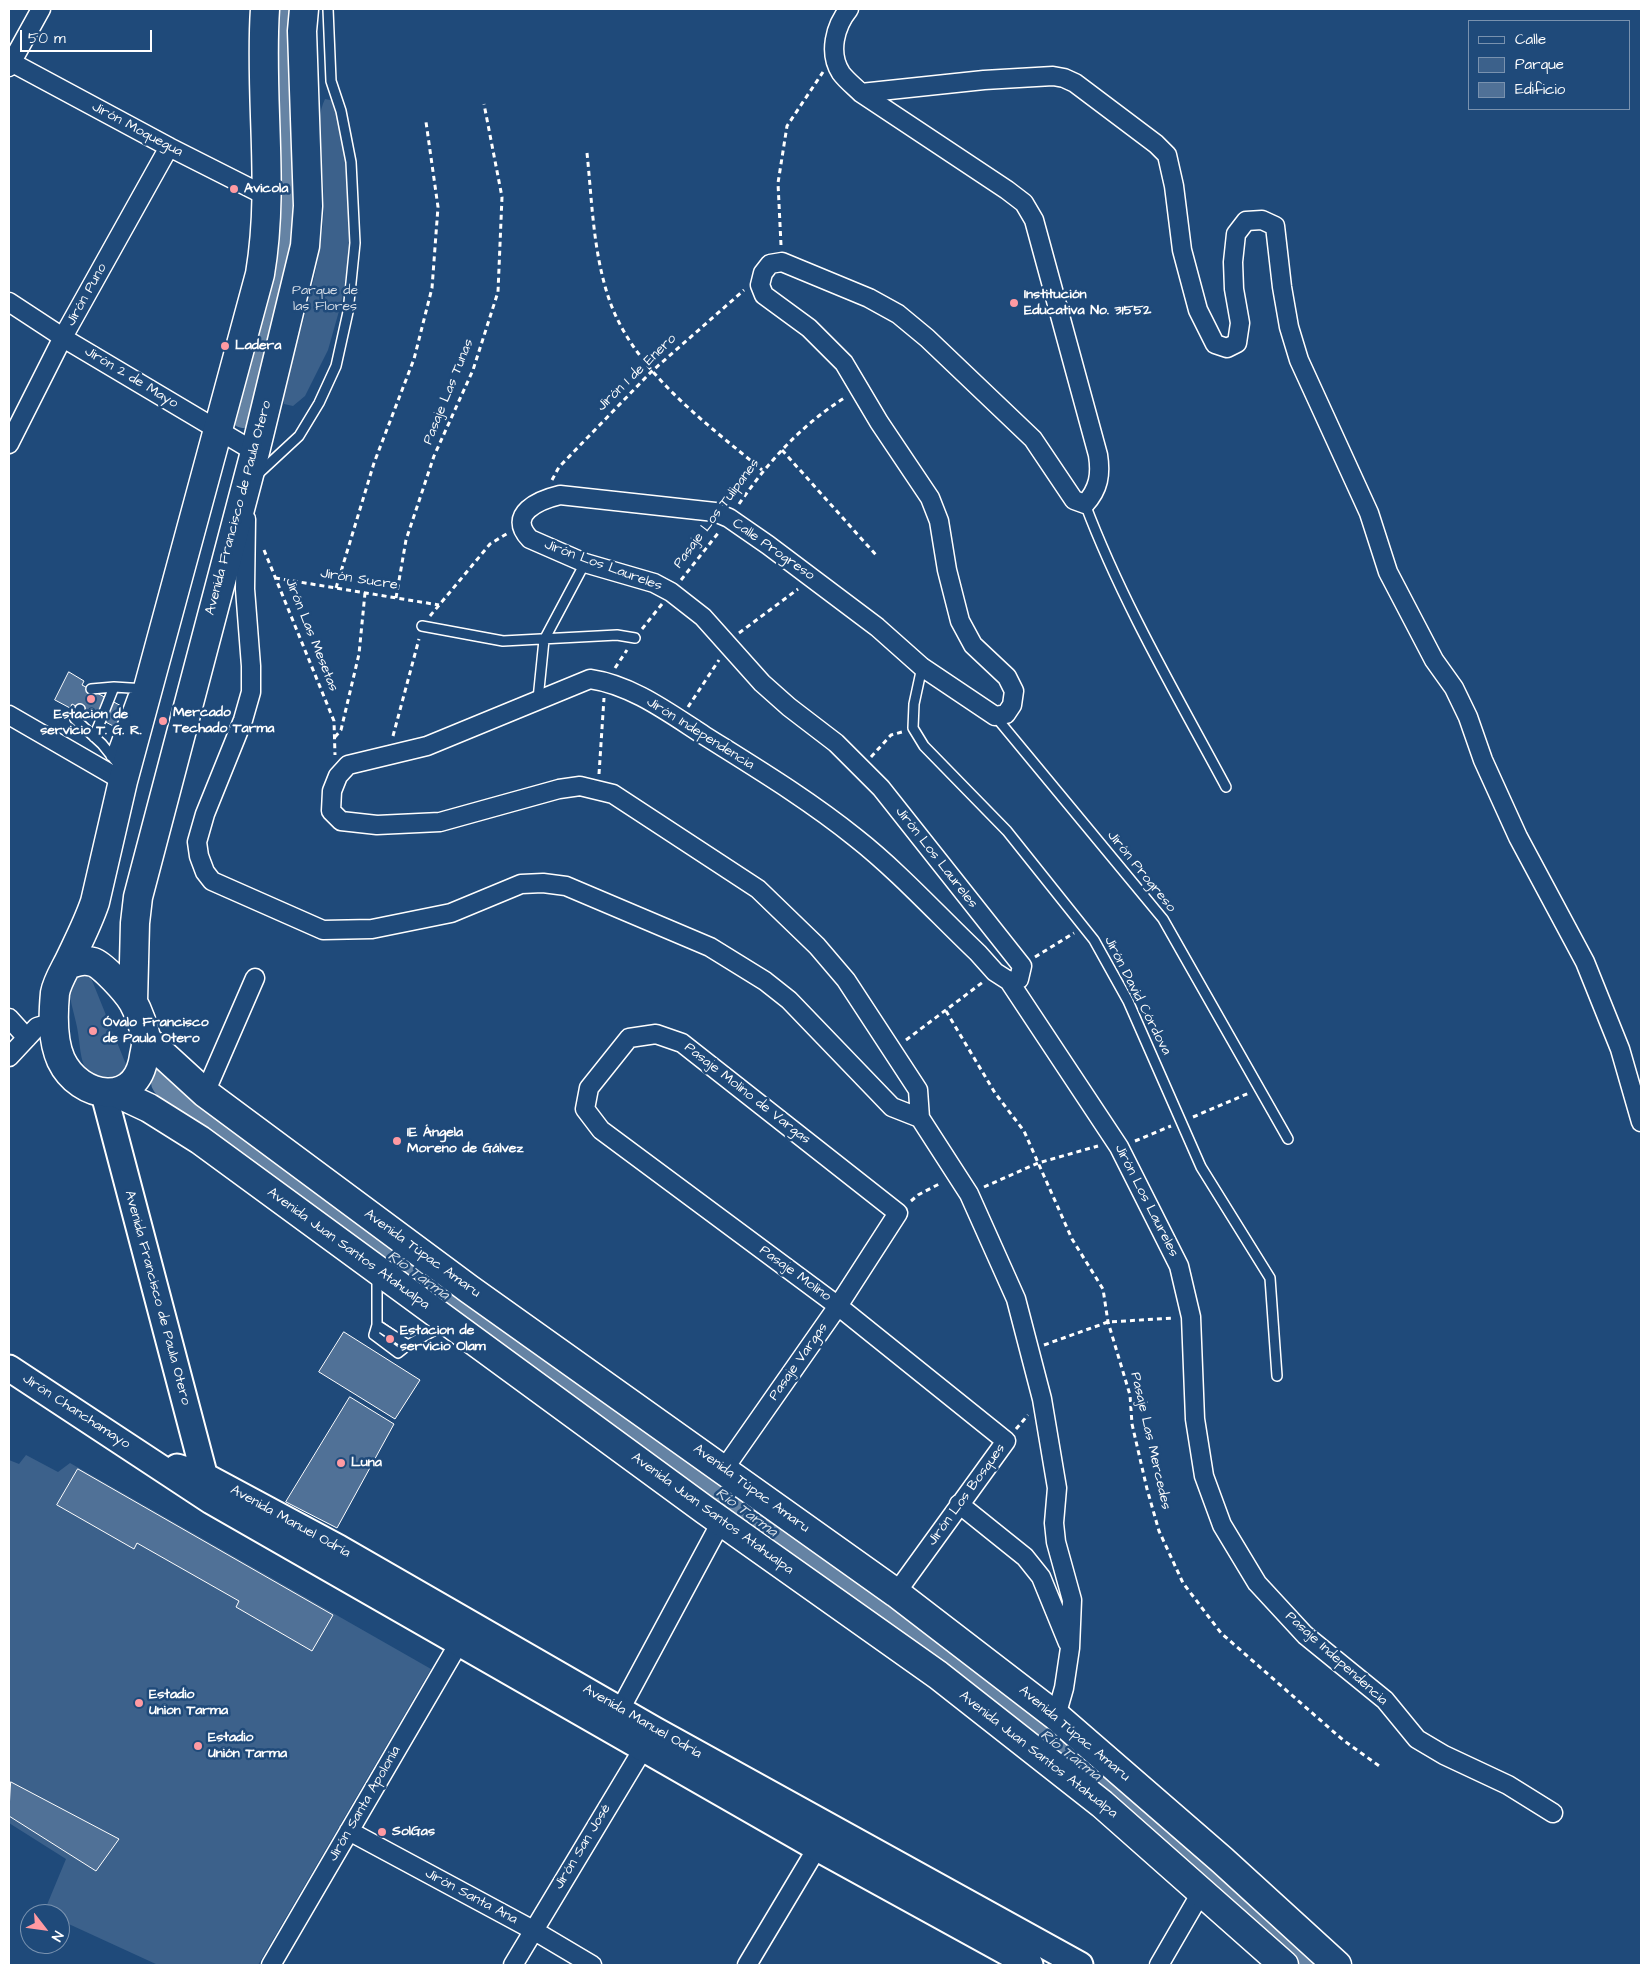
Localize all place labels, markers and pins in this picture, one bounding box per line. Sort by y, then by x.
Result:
place label: Avicola [244,181,288,197]
marker: Avicola [228,183,240,195]
place label: Institución Educativa No. 31552 [1024,287,1151,320]
marker: Institución Educativa No. 31552 [1008,297,1020,309]
place label: Ladera [235,338,281,354]
marker: Ladera [219,340,231,352]
marker: Estacion de servicio T. G. R. [85,693,97,705]
place label: Mercado Techado Tarma [173,705,274,738]
place label: Estacion de servicio T. G. R. [40,707,142,740]
marker: Mercado Techado Tarma [157,715,169,727]
place label: Óvalo Francisco de Paula Otero [103,1015,209,1048]
marker: Óvalo Francisco de Paula Otero [87,1025,99,1037]
place label: IE Ángela Moreno de Gálvez [407,1125,523,1158]
marker: IE Ángela Moreno de Gálvez [391,1135,403,1147]
place label: Estacion de servicio Olam [400,1323,486,1355]
marker: Estacion de servicio Olam [384,1333,396,1345]
place label: Luna [351,1455,382,1471]
marker: Luna [335,1457,347,1469]
place label: Estadio Union Tarma [149,1687,228,1720]
marker: Estadio Union Tarma [133,1697,145,1709]
place label: Estadio Unión Tarma [208,1730,287,1762]
marker: Estadio Unión Tarma [192,1740,204,1752]
place label: SolGas [392,1824,435,1840]
marker: SolGas [376,1826,388,1838]

